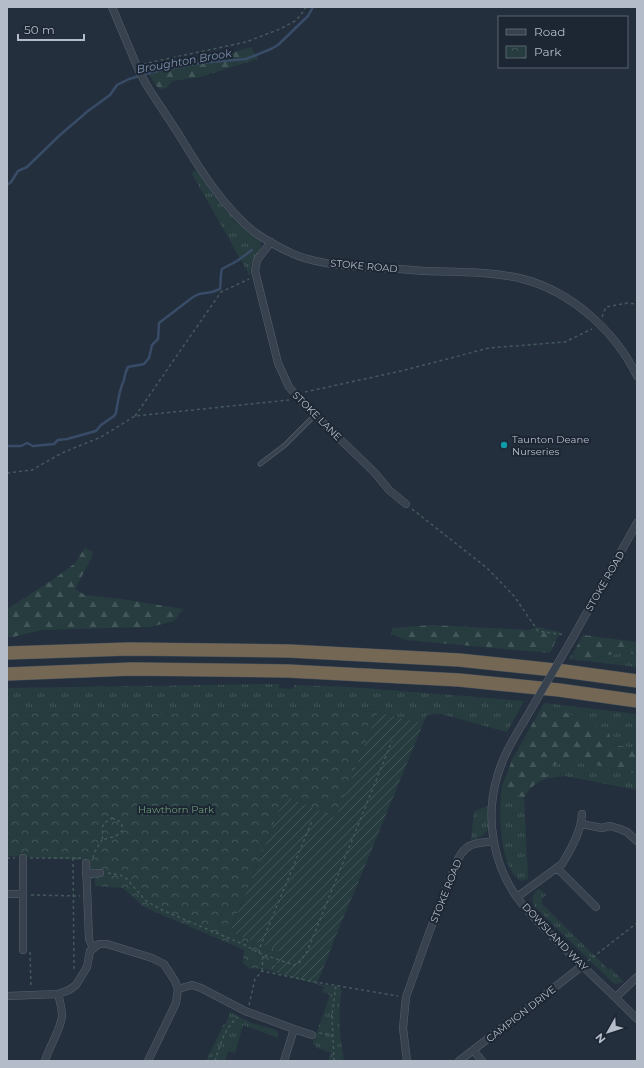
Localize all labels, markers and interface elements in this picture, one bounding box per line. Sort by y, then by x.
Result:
scale bar [18,16,84,42]
legend [498,16,628,68]
text: 50 m [24,22,55,37]
text: Road [534,24,565,39]
text: Park [534,44,562,59]
water label: Broughton Brook [135,46,233,76]
street label: STOKE ROAD [330,257,398,275]
street label: STOKE LANE [290,389,345,444]
place label: Taunton Deane Nurseries [512,433,589,458]
marker: Taunton Deane Nurseries [499,440,509,450]
street label: STOKE ROAD [583,549,627,613]
park label: Hawthorn Park [138,803,214,816]
street label: STOKE ROAD [427,857,465,925]
street label: DOWSLAND WAY [519,900,591,974]
street label: CAMPION DRIVE [484,983,559,1045]
north arrow [588,1012,628,1052]
text: N [592,1030,608,1046]

